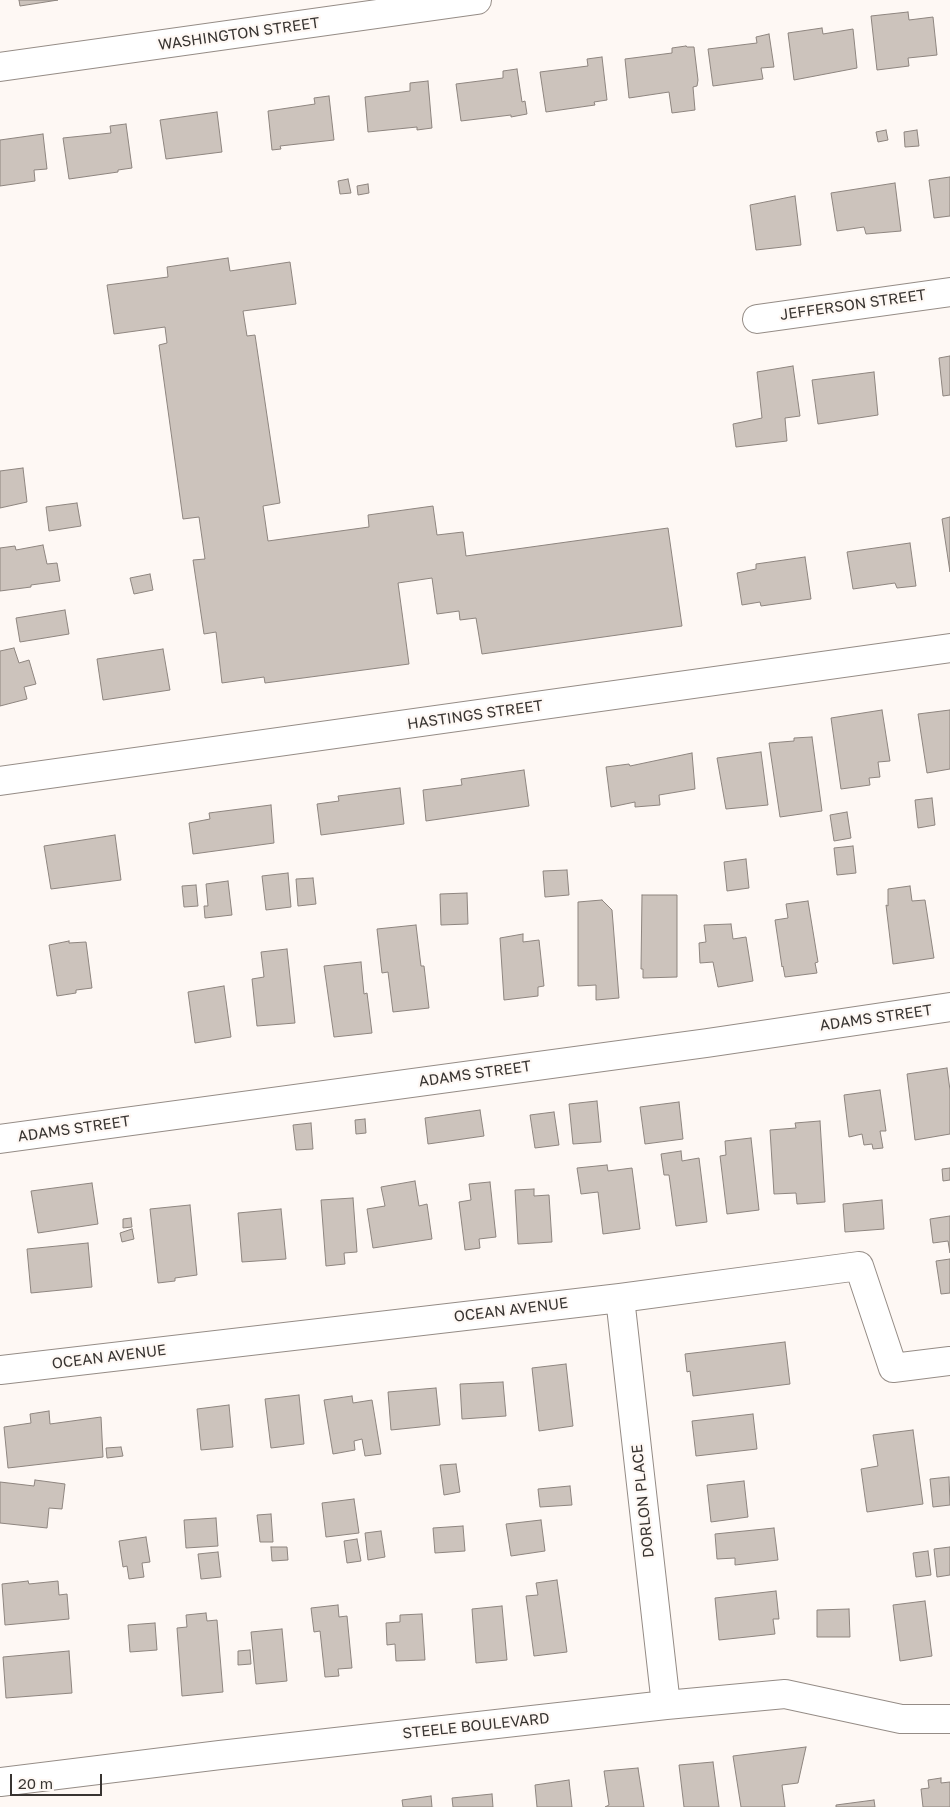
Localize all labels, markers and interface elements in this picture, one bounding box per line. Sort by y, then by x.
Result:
street label: WASHINGTON STREET [157,14,321,54]
street label: JEFFERSON STREET [779,286,927,324]
street label: HASTINGS STREET [406,697,544,733]
street label: ADAMS STREET [819,1001,933,1035]
street label: ADAMS STREET [418,1057,532,1091]
street label: ADAMS STREET [17,1112,131,1146]
street label: OCEAN AVENUE [453,1294,569,1326]
street label: OCEAN AVENUE [51,1341,167,1373]
street label: DORLON PLACE [628,1443,658,1559]
street label: STEELE BOULEVARD [402,1709,550,1743]
scale bar [12,1764,105,1796]
text: 20 m [18,1774,53,1792]

